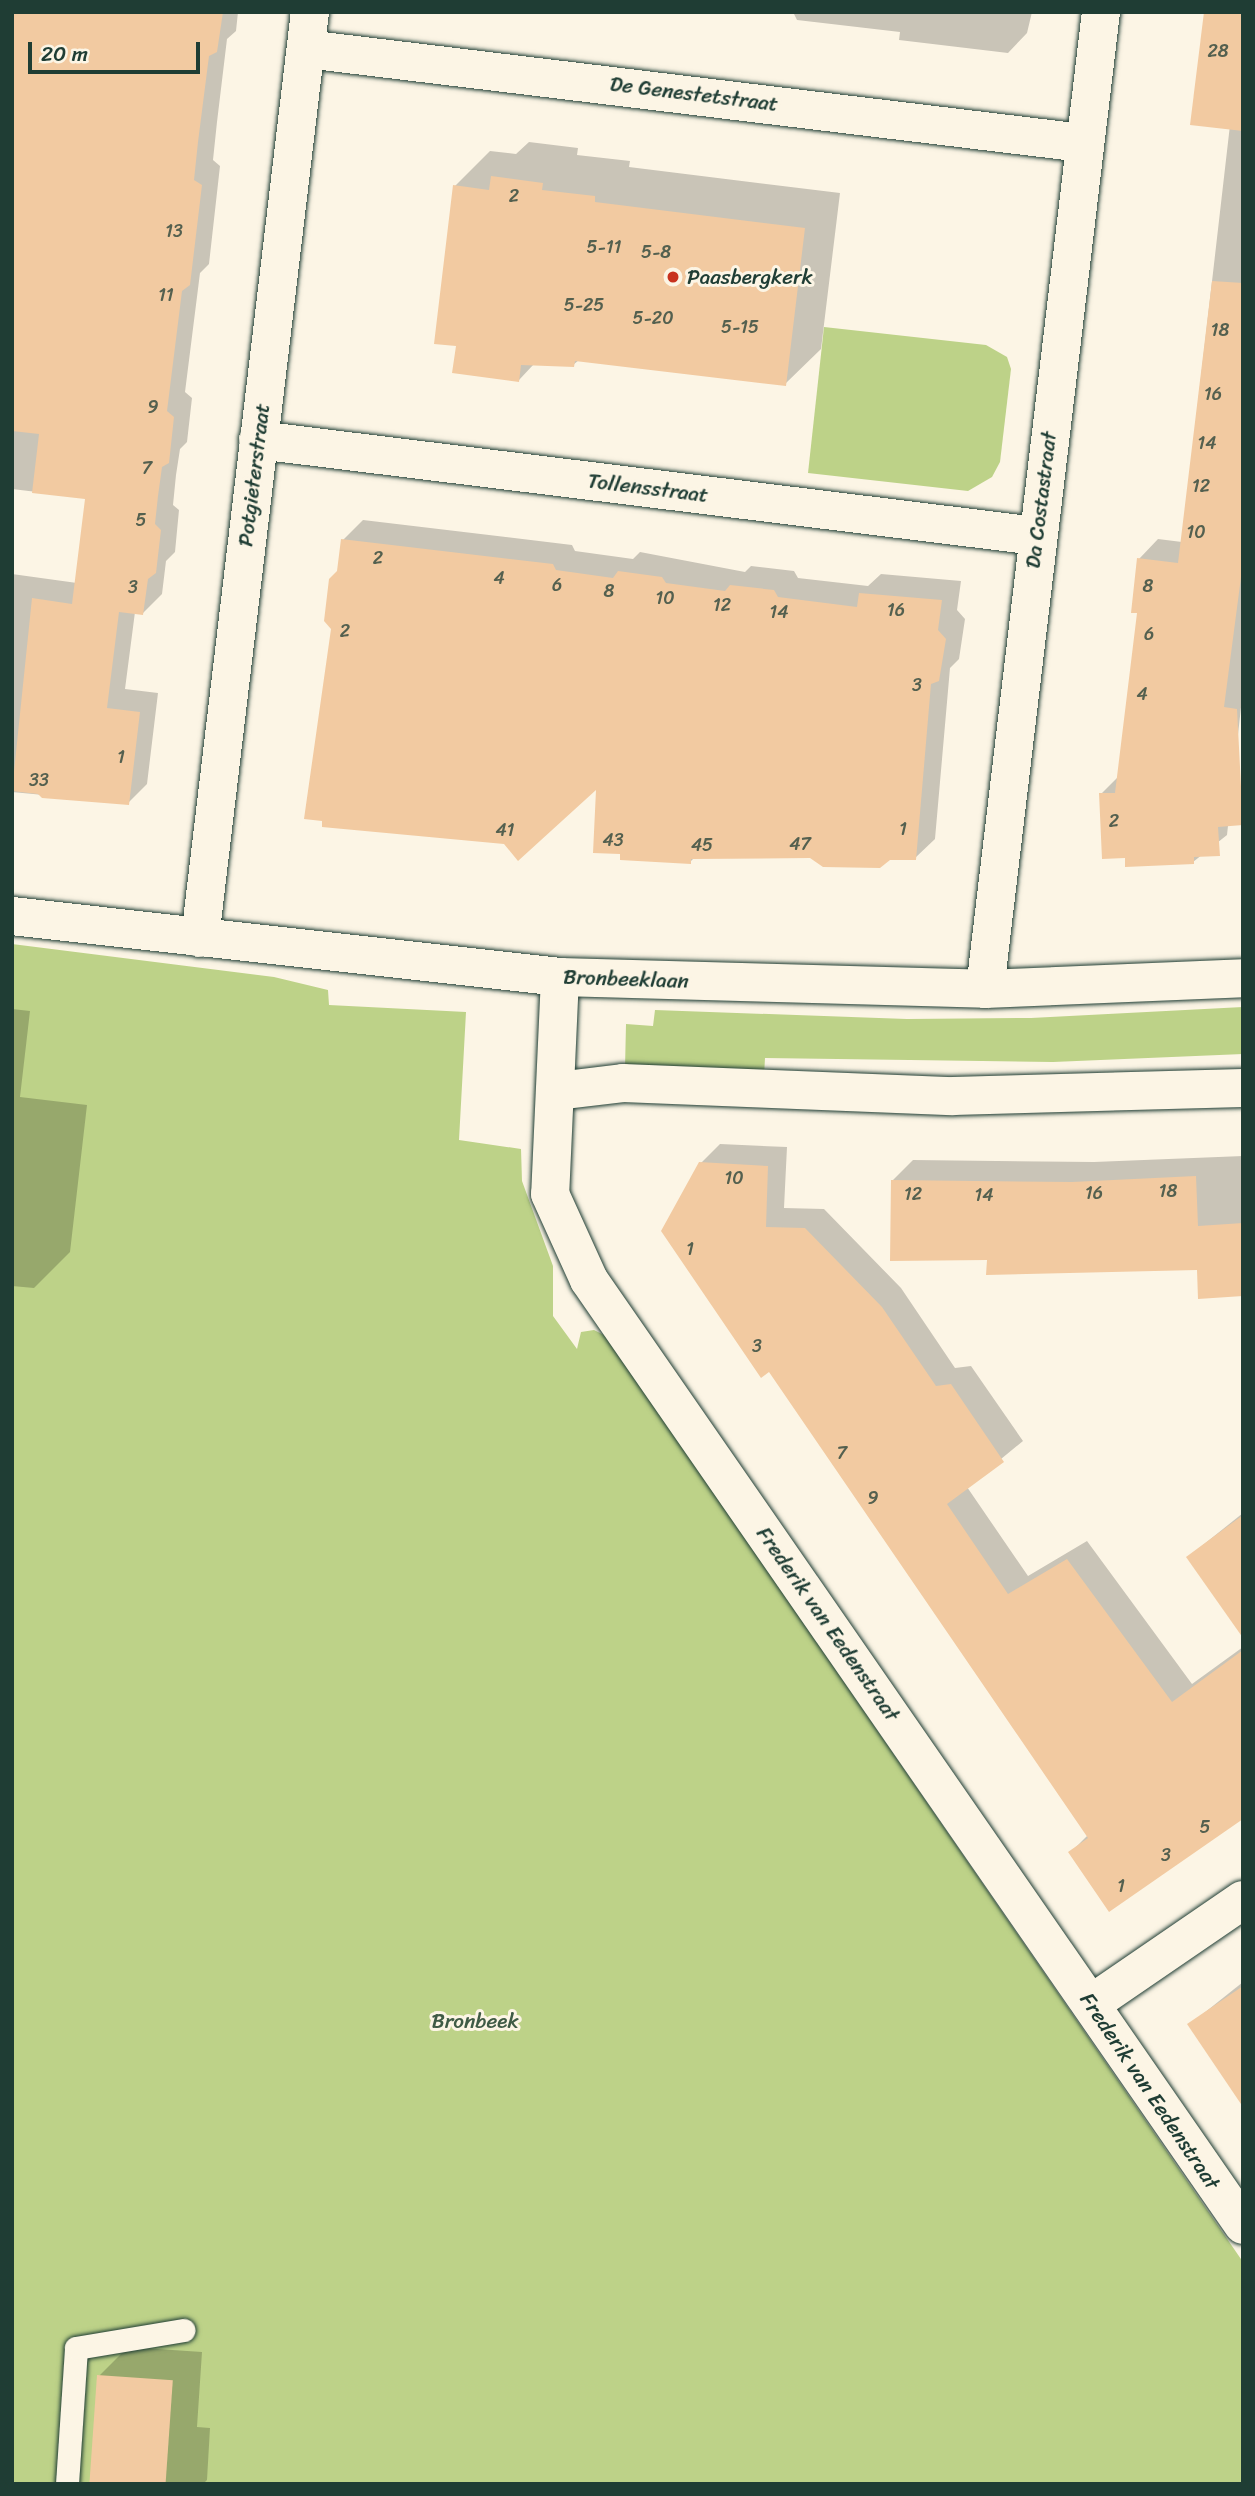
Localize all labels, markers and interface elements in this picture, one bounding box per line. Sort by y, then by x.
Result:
scale bar [32,28,203,72]
text: 20 m [41,35,88,73]
house number: 28 [1207,40,1229,62]
street label: De Genestetstraat [608,71,780,117]
house number: 2 [509,185,519,207]
house number: 13 [165,220,183,242]
house number: 5-11 [587,236,621,258]
house number: 5-8 [641,241,671,263]
place label: Paasbergkerk [687,264,813,290]
marker: Paasbergkerk [665,269,681,285]
house number: 11 [158,284,174,306]
house number: 5-25 [564,294,604,316]
house number: 5-20 [632,307,674,329]
house number: 5-15 [721,316,759,338]
house number: 18 [1211,319,1229,341]
house number: 16 [1204,383,1222,405]
house number: 9 [147,396,159,418]
street label: Potgieterstraat [233,402,275,548]
street label: Da Costastraat [1020,430,1062,570]
house number: 14 [1198,432,1216,454]
house number: 7 [142,457,152,479]
street label: Tollensstraat [586,468,710,508]
house number: 12 [1192,475,1210,497]
house number: 5 [136,509,146,531]
house number: 10 [1186,521,1206,543]
house number: 2 [373,547,383,569]
house number: 4 [493,567,505,589]
house number: 6 [552,574,562,596]
house number: 8 [1143,575,1153,597]
house number: 3 [128,576,138,598]
house number: 8 [604,580,614,602]
house number: 10 [655,587,675,609]
house number: 12 [713,594,731,616]
house number: 16 [887,599,905,621]
house number: 14 [770,601,788,623]
house number: 2 [340,620,350,642]
house number: 6 [1144,623,1154,645]
house number: 3 [912,674,922,696]
house number: 4 [1136,683,1148,705]
house number: 1 [117,746,125,768]
house number: 33 [29,769,49,791]
house number: 2 [1109,810,1119,832]
house number: 1 [899,818,907,840]
house number: 41 [496,819,514,841]
house number: 43 [602,829,624,851]
house number: 47 [789,833,811,855]
house number: 45 [691,834,713,856]
street label: Bronbeeklaan [563,964,689,994]
house number: 10 [724,1167,744,1189]
house number: 18 [1159,1180,1177,1202]
house number: 16 [1085,1182,1103,1204]
house number: 12 [904,1183,922,1205]
house number: 14 [975,1184,993,1206]
house number: 1 [686,1238,694,1260]
house number: 3 [752,1335,762,1357]
house number: 7 [837,1442,847,1464]
house number: 9 [867,1487,879,1509]
street label: Frederik van Eedenstraat [751,1522,905,1726]
house number: 5 [1200,1816,1210,1838]
house number: 3 [1161,1844,1171,1866]
house number: 1 [1117,1875,1125,1897]
street label: Frederik van Eedenstraat [1075,1988,1225,2194]
park label: Bronbeek [431,2008,519,2034]

